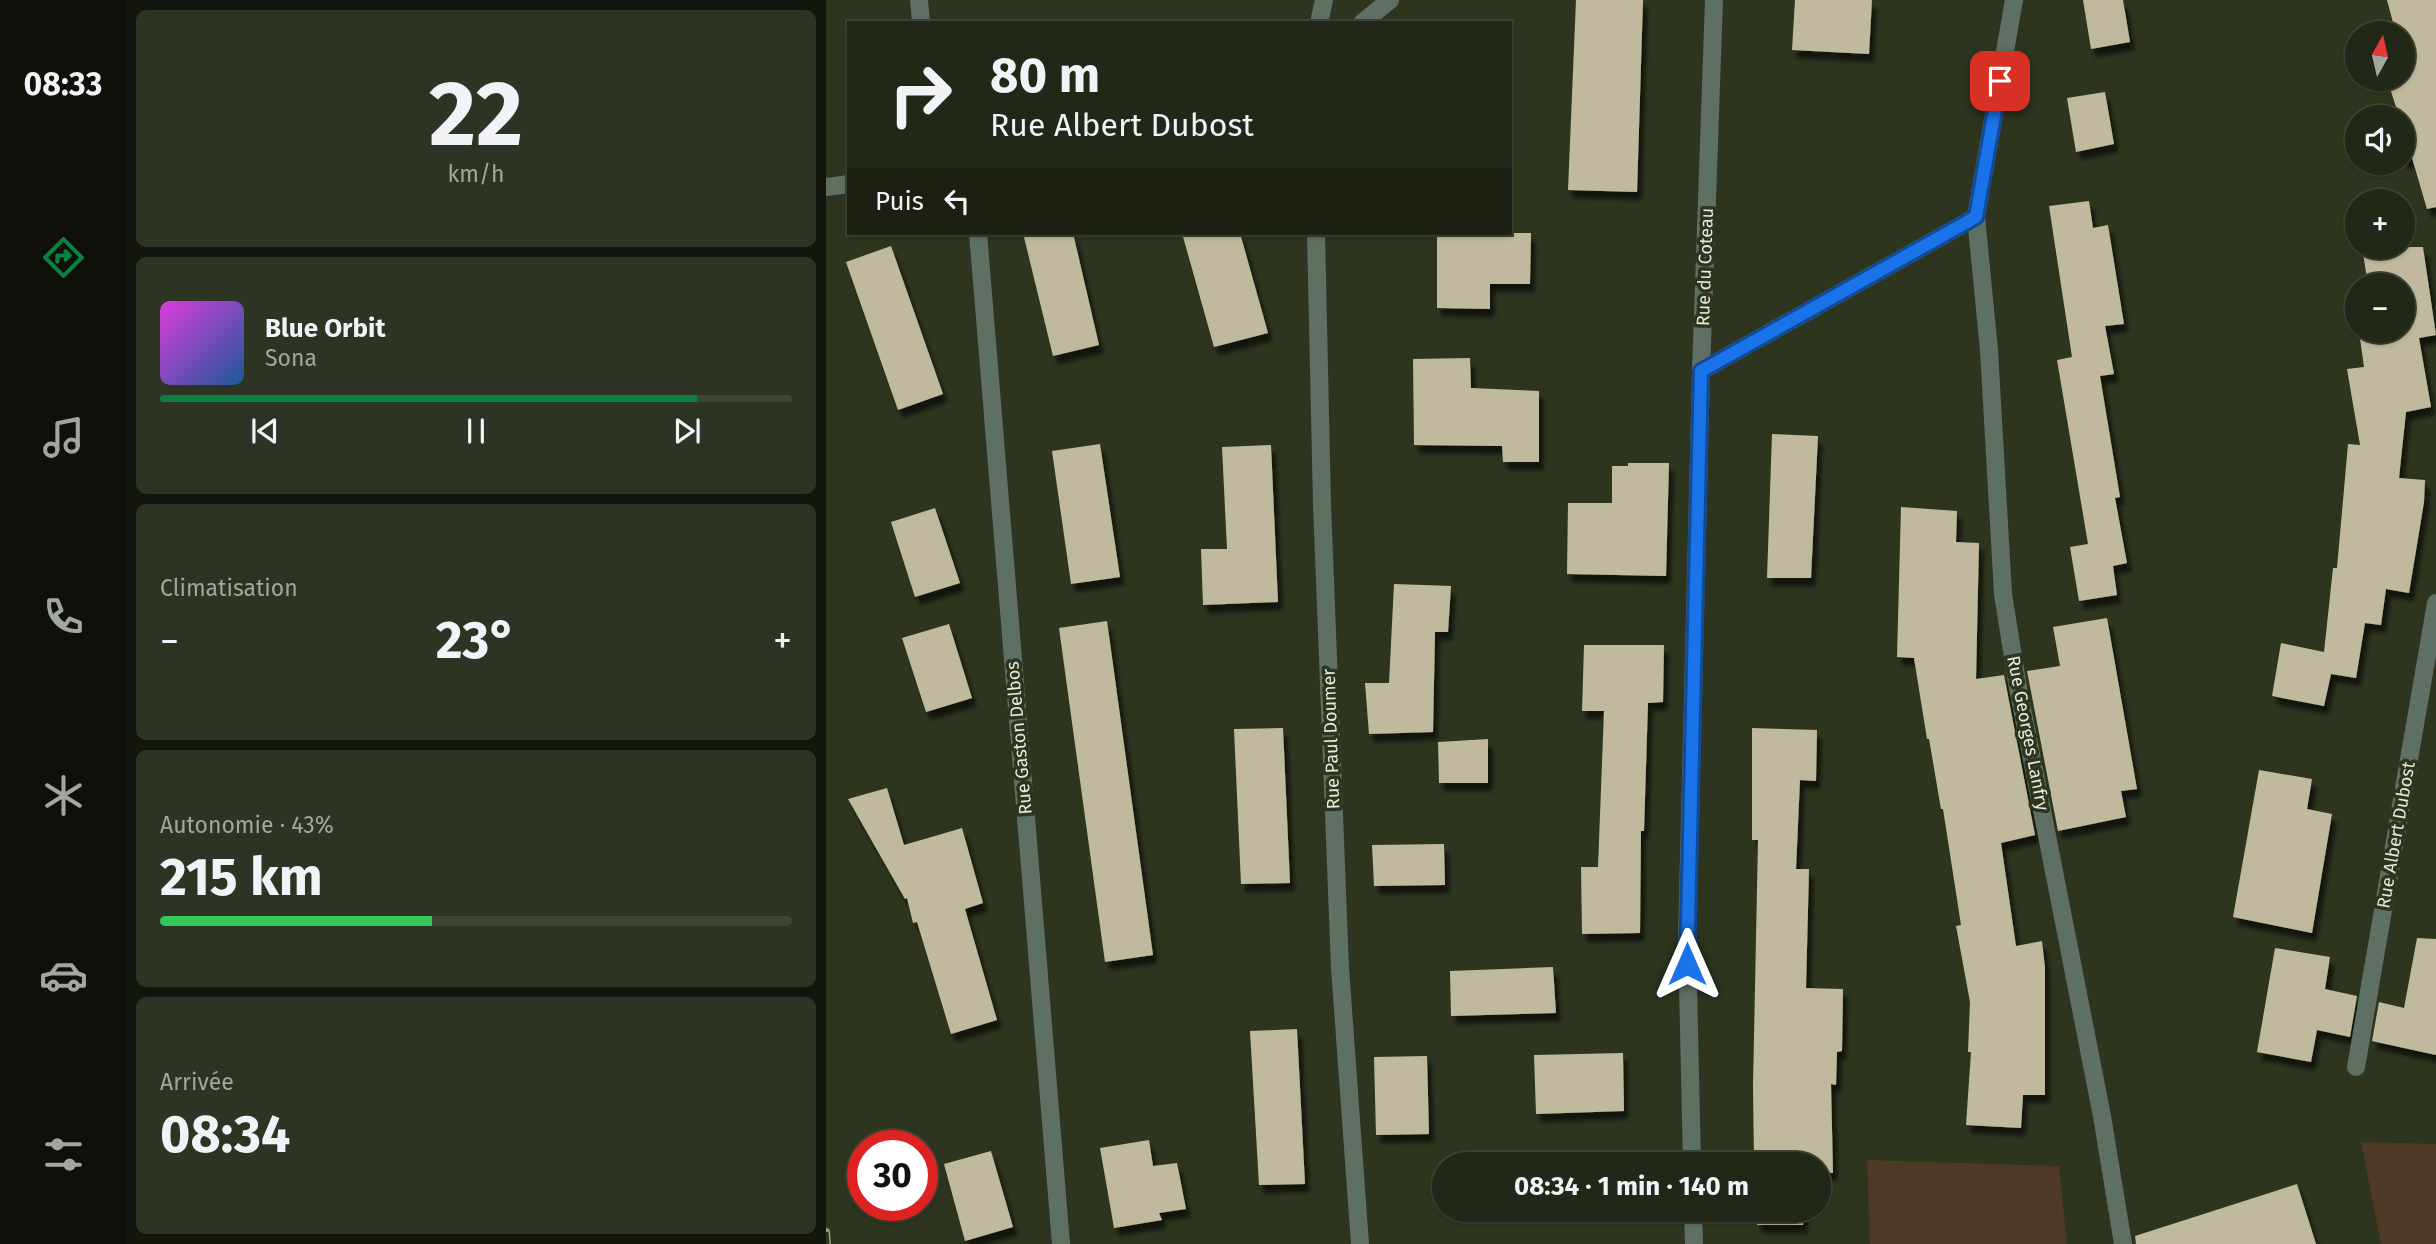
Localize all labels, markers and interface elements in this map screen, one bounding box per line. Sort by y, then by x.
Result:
north arrow [2345,21,2415,91]
map controls [2345,21,2415,343]
text: 80 m [990,46,1100,105]
icon: right [875,49,966,140]
pin [1970,51,2030,111]
text: 22 [429,60,523,169]
icon: arrive [1981,62,2019,100]
text: 08:33 [24,65,102,103]
button: sound [2345,105,2415,175]
text: Rue Albert Dubost [990,106,1254,144]
text: km/h [448,160,504,188]
icon: left [938,182,976,220]
text: Puis [875,186,924,217]
button: + [2345,189,2415,259]
street label: Rue du Coteau [1692,207,1718,327]
icon: directions [39,233,88,282]
button: − [2345,273,2415,343]
text: Blue Orbit [265,313,385,344]
text: Sona [265,344,317,372]
icon: previous [246,412,284,450]
icon: pause [457,412,495,450]
icon: next [668,412,706,450]
icon: music [39,413,88,462]
text: Climatisation [160,574,298,602]
icon: phone [39,592,88,641]
text: 23° [436,609,516,672]
text: − [160,618,179,664]
text: + [773,618,792,664]
street label: Rue Georges Lanfry [2002,654,2054,812]
street label: Rue Gaston Delbos [1001,660,1037,816]
street label: Rue Paul Doumer [1318,668,1344,810]
street label: Rue Albert Dubost [2372,760,2420,910]
icon: climate [39,771,88,820]
text: Autonomie · 43% [160,811,334,839]
text: 215 km [160,846,323,909]
position arrow [1650,927,1724,1001]
icon: car [39,951,88,1000]
text: Arrivée [160,1068,234,1096]
text: 08:34 [160,1103,290,1166]
icon: filters [39,1130,88,1179]
speed limit sign: 30 [847,1130,938,1221]
text: 08:34 · 1 min · 140 m [1514,1171,1749,1202]

